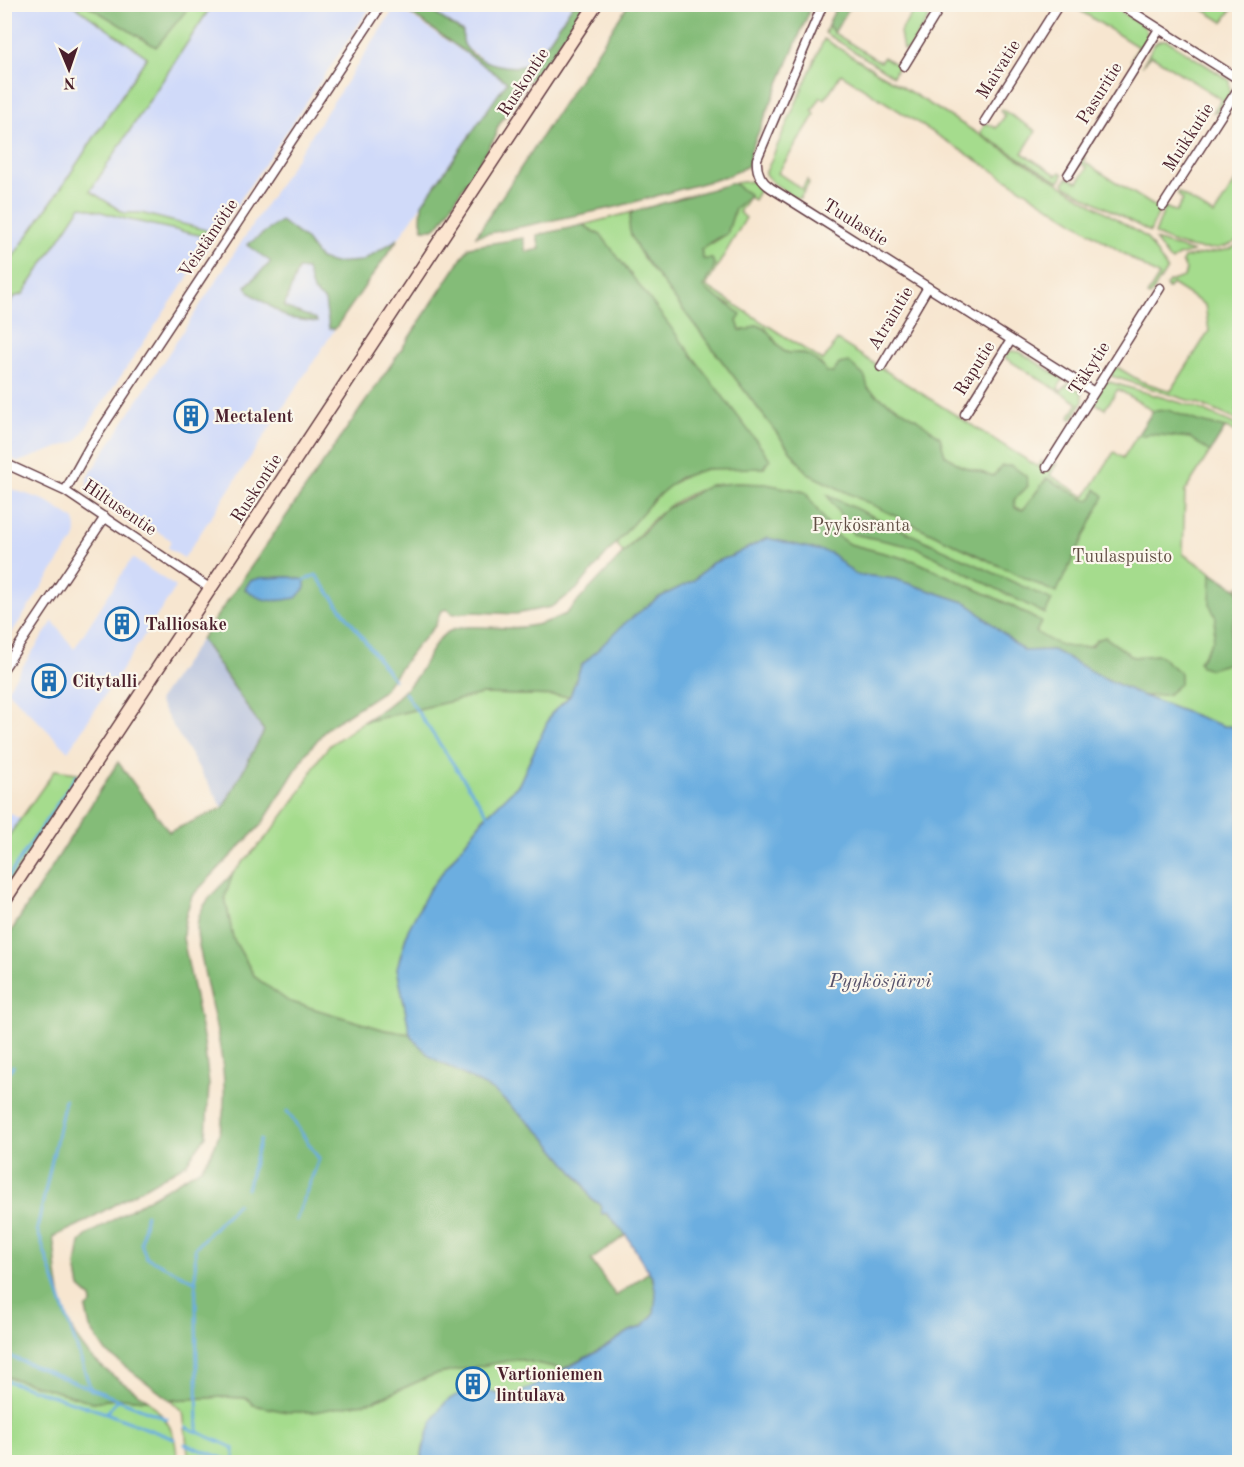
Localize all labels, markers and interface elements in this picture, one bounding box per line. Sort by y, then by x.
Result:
street label: Maivatie [974,37,1024,102]
north arrow [39,39,99,99]
street label: Ruskontie [495,45,553,120]
street label: Pasuritie [1074,59,1126,128]
text: N [62,74,76,90]
street label: Muikkutie [1160,100,1217,175]
street label: Veistämötie [176,196,242,281]
street label: Tuulastie [820,196,891,250]
street label: Atraintie [865,284,917,353]
street label: Raputie [951,338,998,399]
street label: Täkytie [1066,339,1114,398]
building icon: Mectalent [173,398,209,434]
place label: Mectalent [214,408,294,426]
street label: Ruskontie [228,451,286,526]
street label: Hiltusentie [79,477,160,539]
park label: Pyykösranta [812,517,910,535]
park label: Tuulaspuisto [1072,548,1172,566]
building icon: Talliosake [104,606,140,642]
place label: Talliosake [145,616,227,634]
building icon: Citytalli [31,663,67,699]
place label: Citytalli [72,673,137,691]
water label: Pyykösjärvi [828,972,932,992]
building icon: Vartioniemen lintulava [455,1366,491,1402]
place label: Vartioniemen lintulava [496,1366,603,1405]

